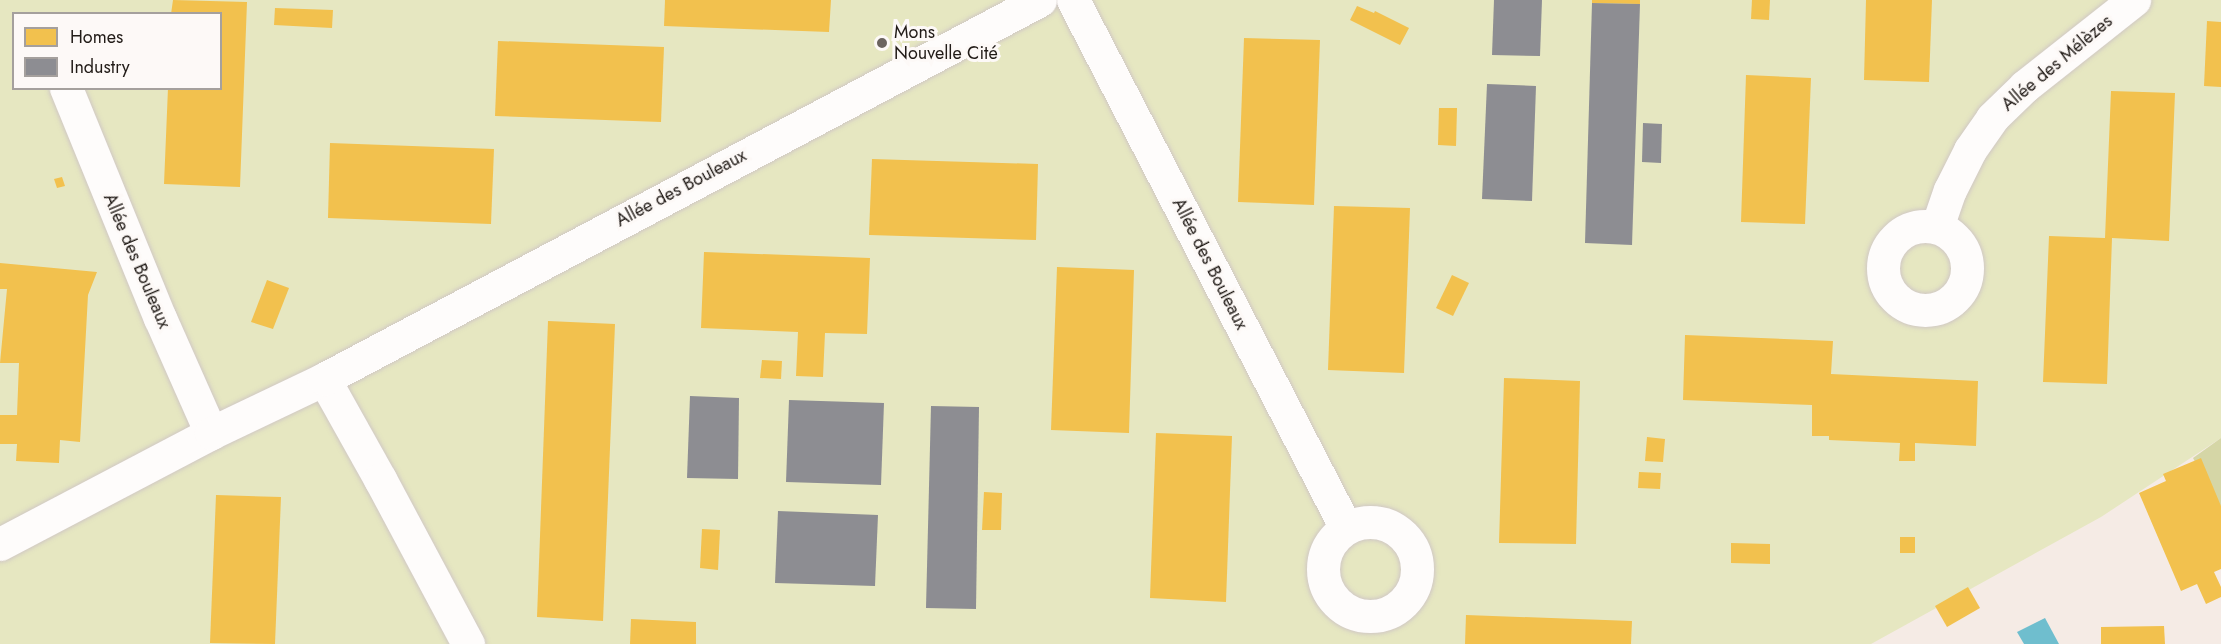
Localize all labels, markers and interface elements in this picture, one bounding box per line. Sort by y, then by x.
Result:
street label: Allée des Mélèzes [1997,10,2117,116]
legend [12,12,222,90]
place label: Mons Nouvelle Cité [894,22,998,64]
text: Homes [70,24,123,50]
marker: Mons Nouvelle Cité [875,36,889,50]
text: Industry [70,54,130,80]
street label: Allée des Bouleaux [612,145,750,231]
street label: Allée des Bouleaux [99,190,175,332]
street label: Allée des Bouleaux [1168,195,1252,333]

